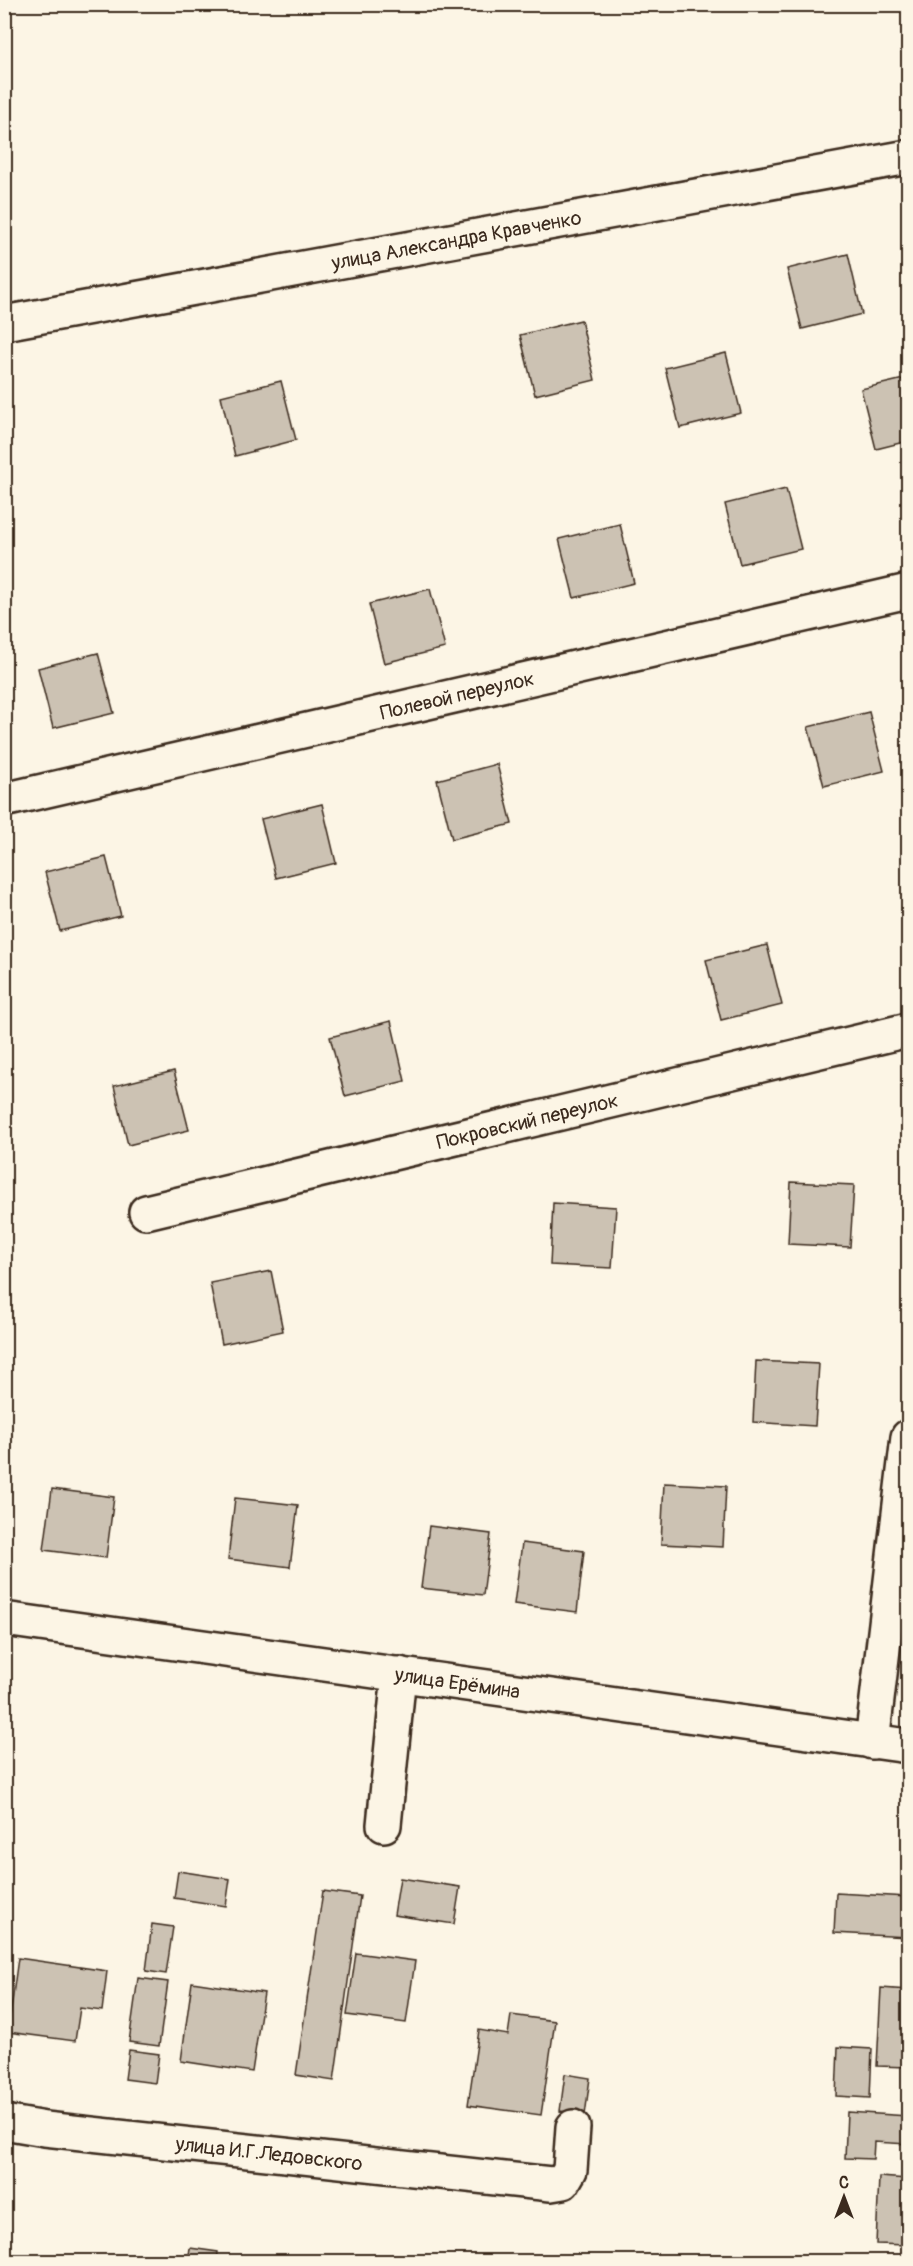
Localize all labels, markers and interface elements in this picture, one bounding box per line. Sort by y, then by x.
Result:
street label: улица Александра Кравченко [329,205,584,276]
street label: Полевой переулок [378,666,537,726]
street label: Покровский переулок [434,1088,621,1155]
street label: улица Ерёмина [392,1662,522,1704]
street label: улица И.Г.Ледовского [173,2131,364,2176]
north arrow [814,2167,874,2227]
text: С [839,2173,849,2193]

